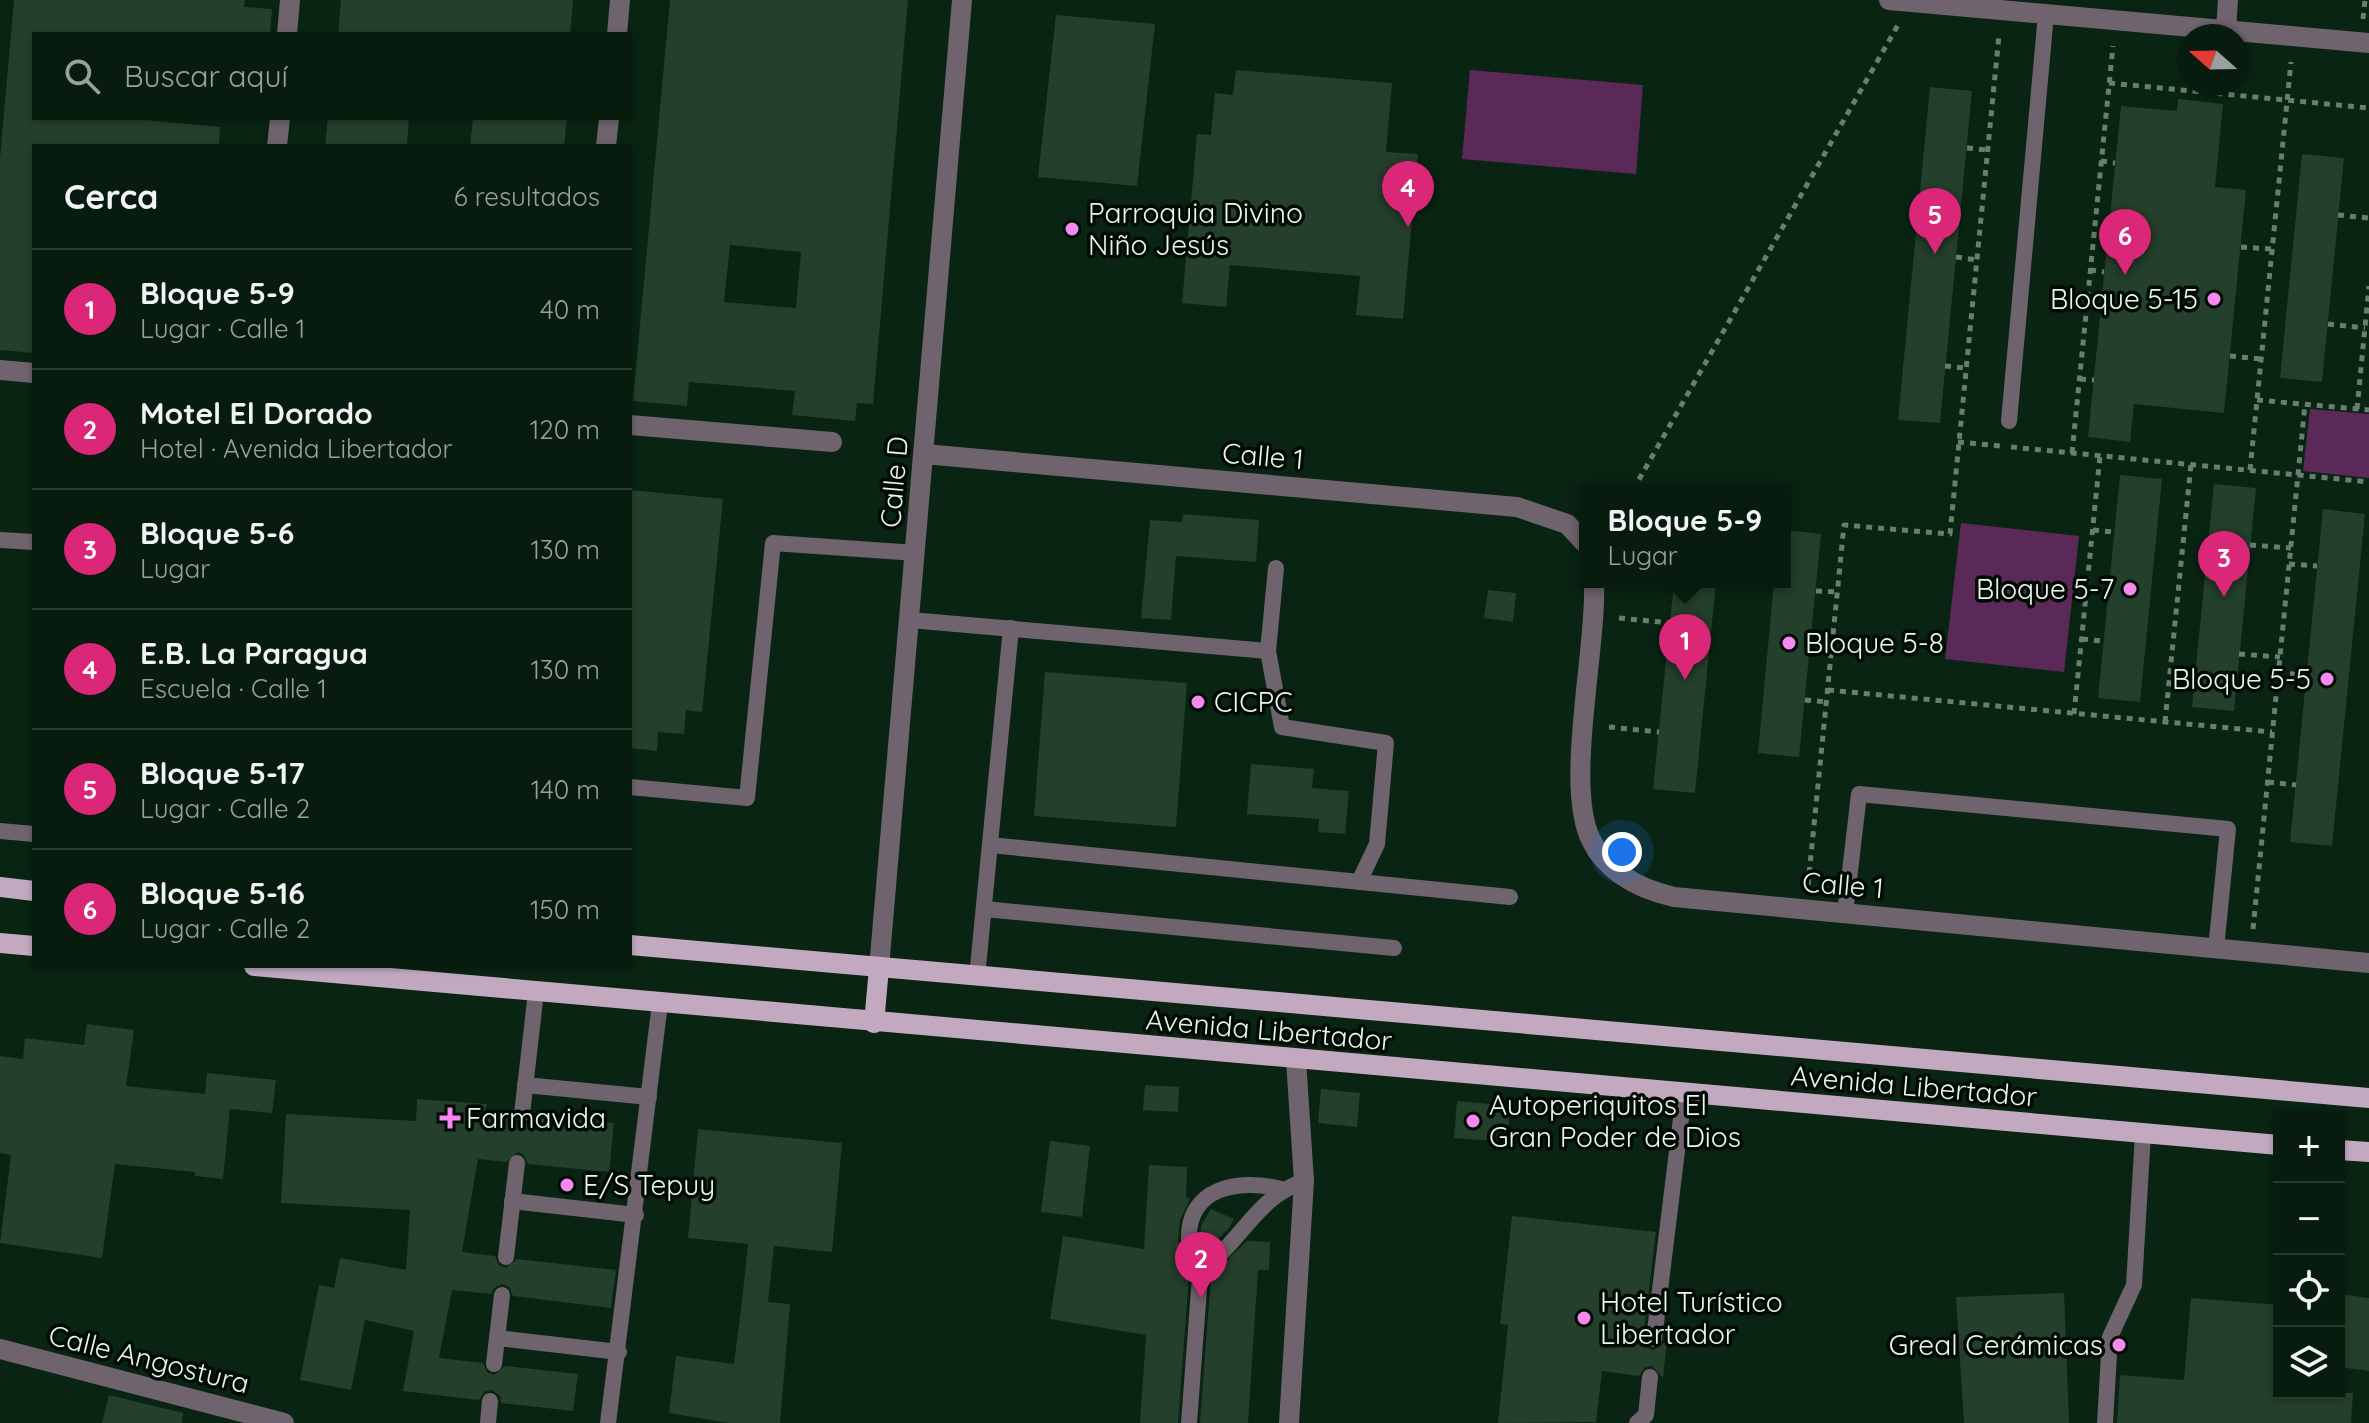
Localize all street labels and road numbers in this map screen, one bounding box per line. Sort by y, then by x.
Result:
street label: Calle D [872,435,915,529]
street label: Calle 1 [1221,435,1305,476]
street label: Calle 1 [1801,864,1885,905]
street label: Avenida Libertador [1144,1001,1394,1058]
street label: Avenida Libertador [1789,1057,2039,1114]
street label: Calle Angostura [45,1317,253,1400]

